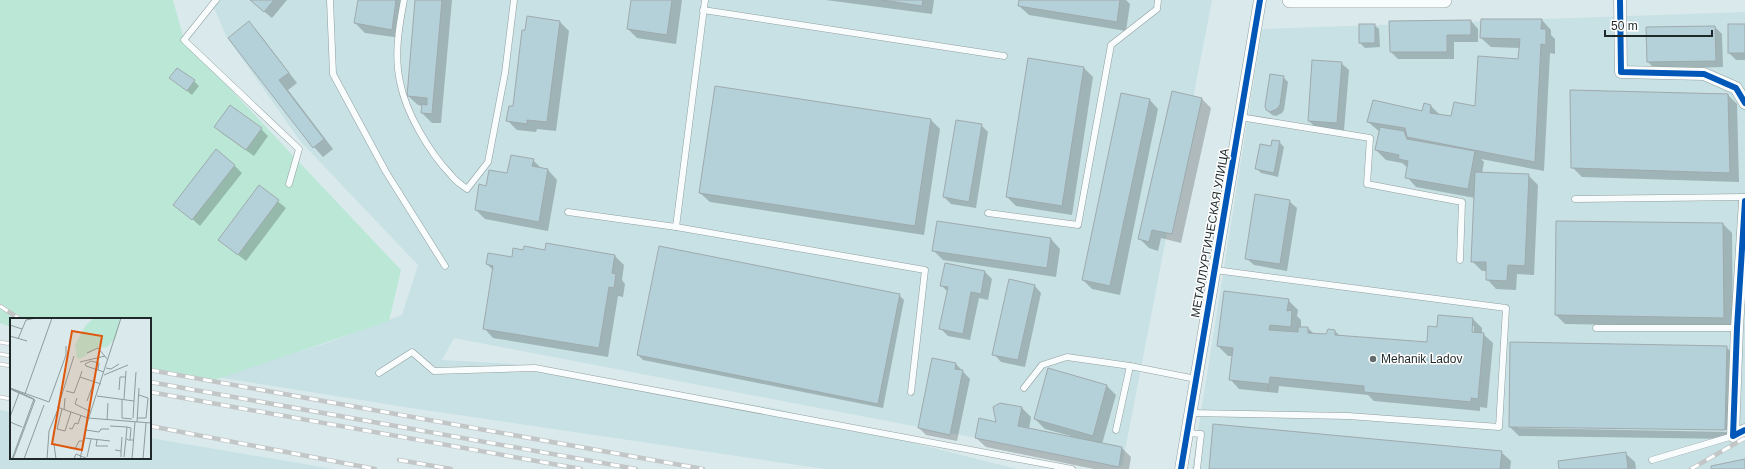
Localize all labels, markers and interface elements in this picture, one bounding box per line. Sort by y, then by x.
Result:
scale bar [1605,12,1712,38]
text: 50 m [1611,19,1638,33]
street label: МЕТАЛЛУРГИЧЕСКАЯ УЛИЦА [1188,147,1232,319]
inset map [10,318,151,459]
place label: Mehanik Ladov [1381,352,1462,366]
marker: Mehanik Ladov [1368,354,1378,364]

